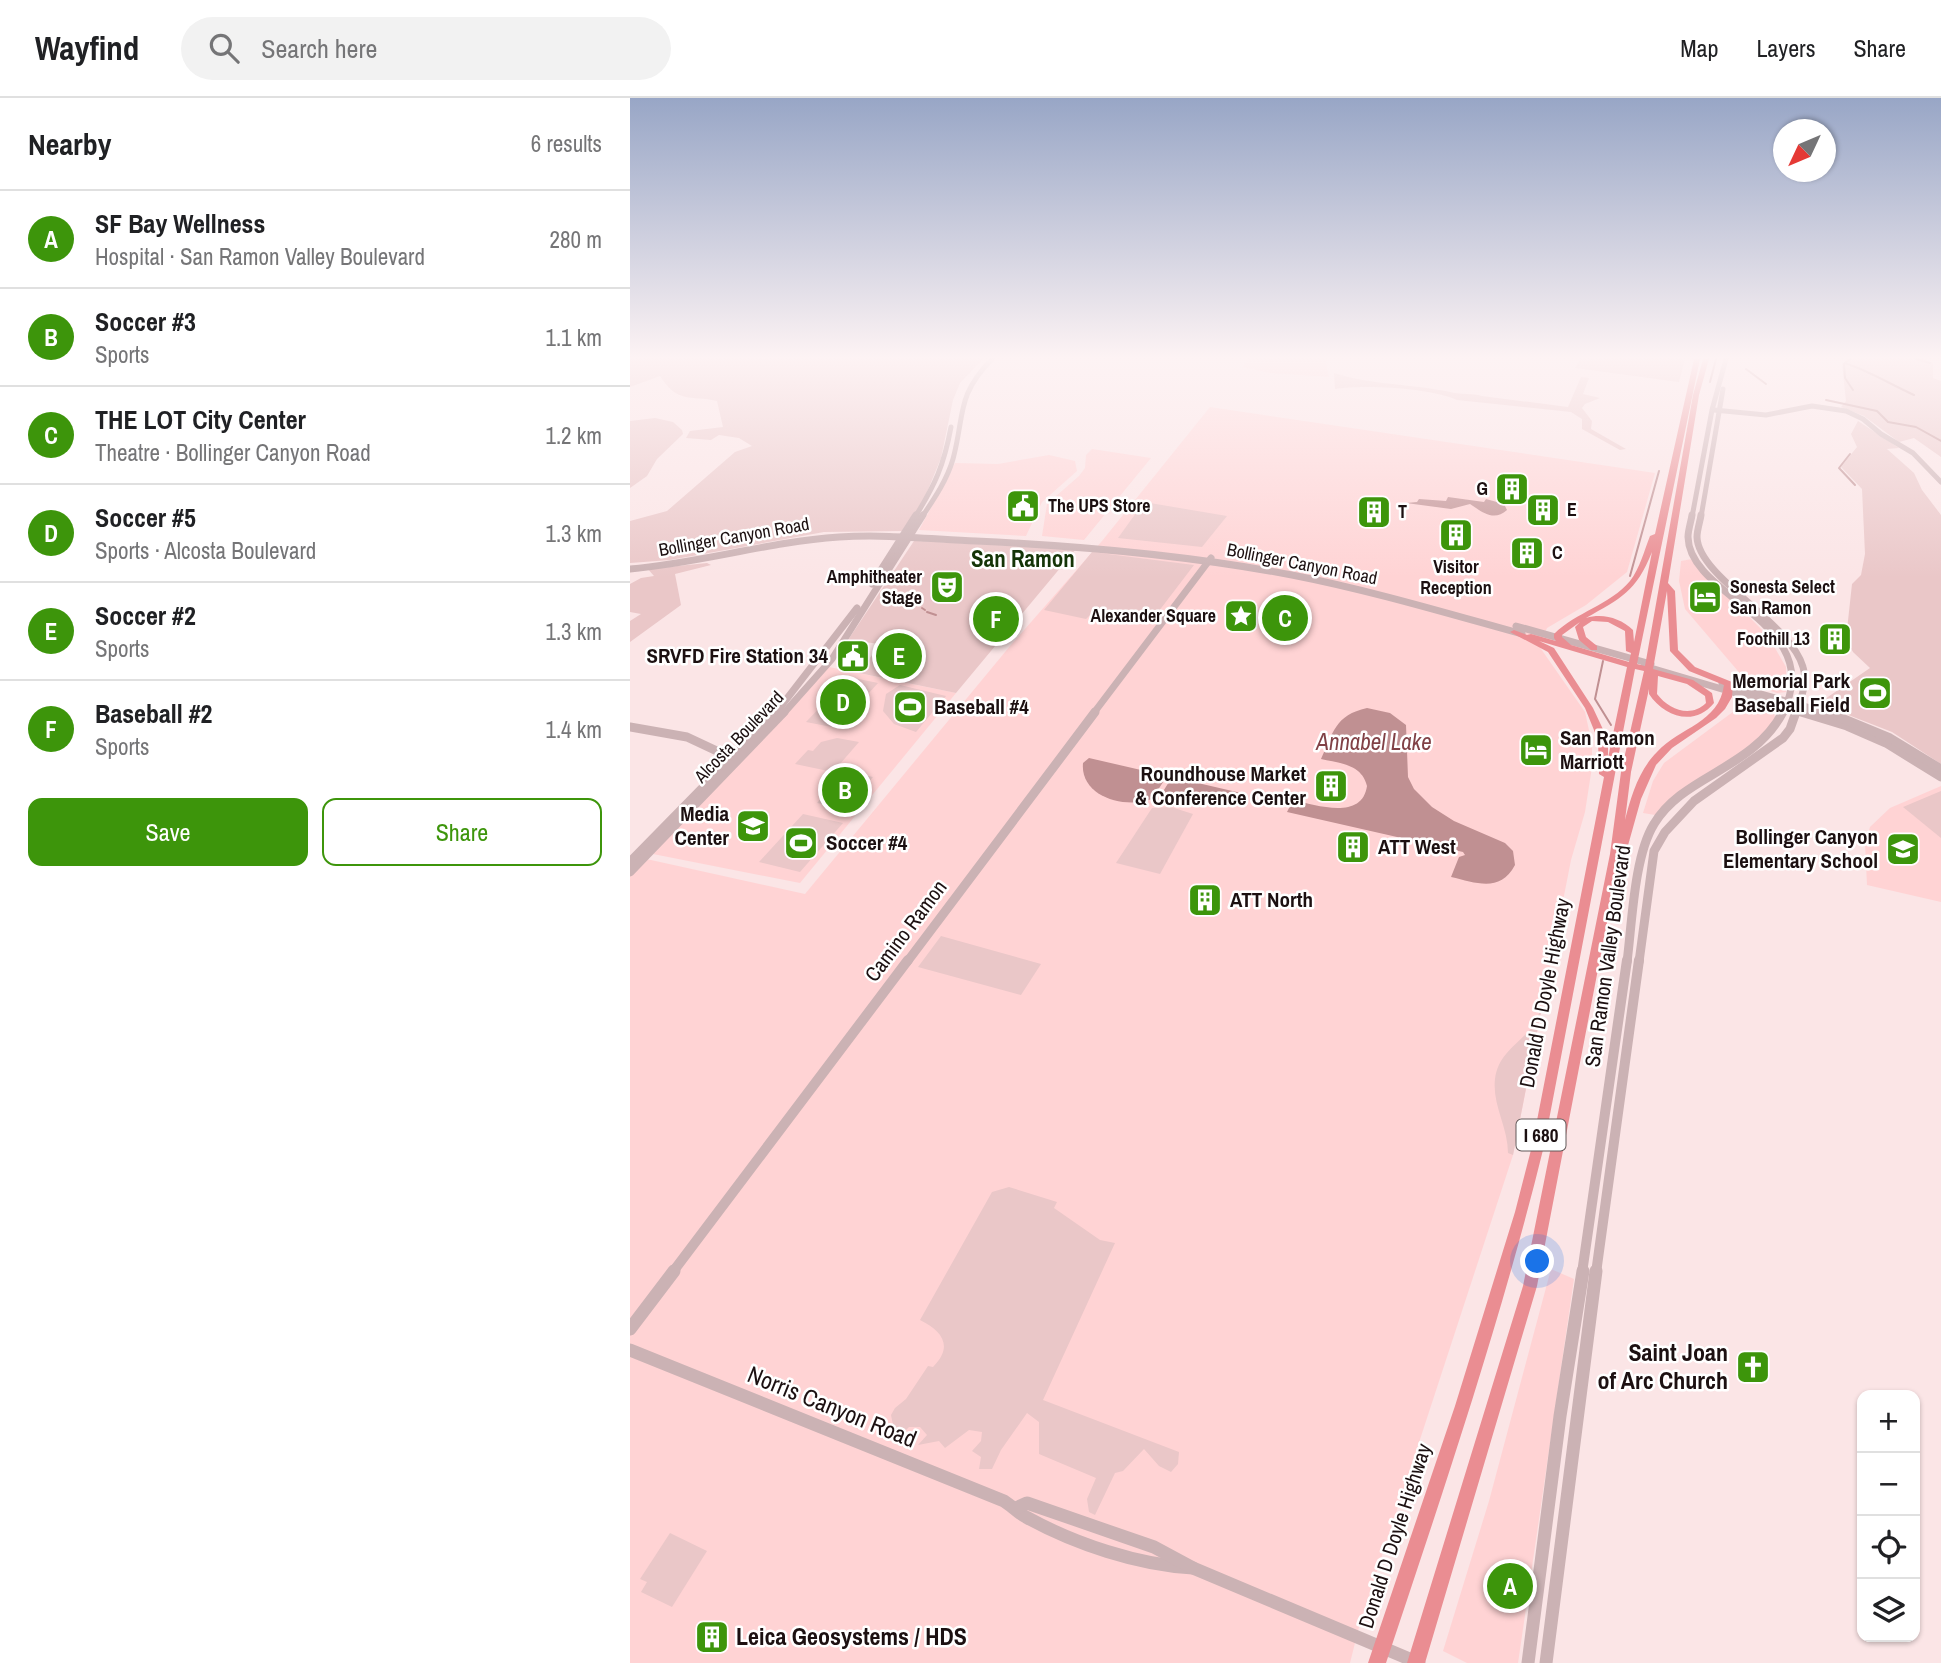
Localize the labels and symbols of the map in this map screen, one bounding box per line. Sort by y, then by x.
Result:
north arrow [1773,119,1836,182]
building icon: G [1493,470,1531,508]
place label: G [1477,476,1488,501]
public building icon: The UPS Store [1004,487,1042,525]
building icon: E [1524,491,1562,529]
place label: The UPS Store [1048,493,1151,518]
building icon: T [1355,493,1393,531]
place label: E [1567,497,1577,522]
place label: T [1398,499,1407,524]
street label: Bollinger Canyon Road [657,511,811,562]
building icon: Visitor Reception [1437,516,1475,554]
building icon: C [1508,534,1546,572]
street label: Bollinger Canyon Road [1225,537,1379,590]
place label: C [1552,540,1563,565]
district label: San Ramon [971,543,1075,574]
place label: Visitor Reception [1420,554,1492,600]
place label: Amphitheater Stage [827,564,922,610]
theatre icon: Amphitheater Stage [928,568,966,606]
place label: Sonesta Select San Ramon [1730,574,1835,620]
hotel icon: Sonesta Select San Ramon [1686,578,1724,616]
pin: C [1262,592,1308,644]
pin: F [973,593,1019,645]
place icon: Alexander Square [1222,597,1260,635]
place label: Alexander Square [1090,603,1216,628]
building icon: Foothill 13 [1816,620,1854,658]
place label: Foothill 13 [1737,626,1810,651]
pin: E [876,630,922,682]
public building icon: SRVFD Fire Station 34 [834,637,872,675]
place label: SRVFD Fire Station 34 [646,641,828,670]
place label: Memorial Park Baseball Field [1732,666,1850,719]
sports icon: Memorial Park Baseball Field [1856,674,1894,712]
pin: D [820,676,866,728]
street label: Alcosta Boulevard [688,685,789,789]
sports icon: Baseball #4 [891,688,929,726]
place label: Baseball #4 [934,692,1029,721]
place label: San Ramon Marriott [1560,723,1655,776]
water label: Annabel Lake [1315,726,1432,757]
hotel icon: San Ramon Marriott [1517,731,1555,769]
place label: Roundhouse Market & Conference Center [1135,759,1306,812]
pin: B [822,764,868,816]
building icon: Roundhouse Market & Conference Center [1312,767,1350,805]
place label: Media Center [674,799,729,852]
school or university icon: Media Center [734,807,772,845]
place label: Bollinger Canyon Elementary School [1723,822,1878,875]
sports icon: Soccer #4 [782,824,820,862]
place label: Soccer #4 [826,828,908,857]
building icon: ATT West [1334,828,1372,866]
school or university icon: Bollinger Canyon Elementary School [1884,830,1922,868]
place label: ATT West [1378,832,1456,861]
street label: San Ramon Valley Boulevard [1578,843,1637,1069]
street label: Camino Ramon [858,874,953,988]
building icon: ATT North [1186,881,1224,919]
place label: ATT North [1230,885,1313,914]
street label: Donald D Doyle Highway [1512,895,1577,1090]
road number: I 680 [1516,1119,1566,1150]
your location [1520,1244,1554,1278]
place label: Saint Joan of Arc Church [1598,1336,1728,1396]
church icon: Saint Joan of Arc Church [1734,1348,1772,1386]
street label: Norris Canyon Road [743,1358,922,1455]
street label: Donald D Doyle Highway [1351,1440,1438,1632]
pin: A [1487,1560,1533,1612]
building icon: Leica Geosystems / HDS [693,1618,731,1656]
place label: Leica Geosystems / HDS [736,1620,967,1652]

